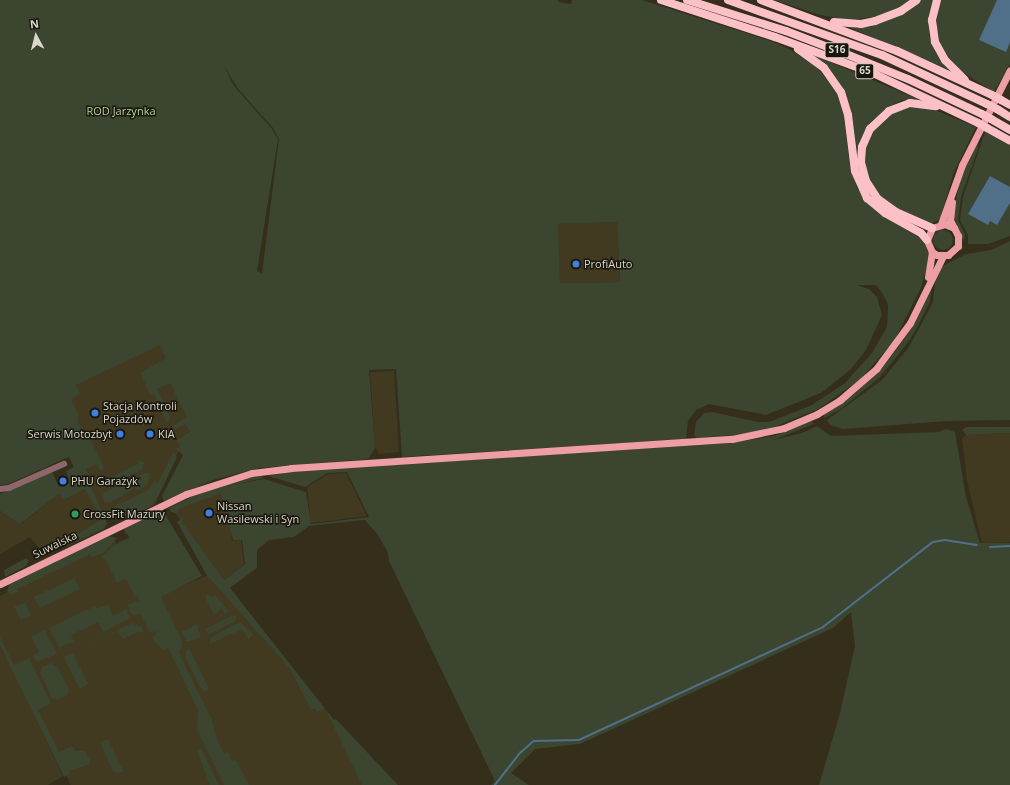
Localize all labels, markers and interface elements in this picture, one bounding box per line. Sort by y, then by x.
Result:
north arrow [16,16,56,56]
text: N [29,16,40,32]
road number: S16 [824,42,850,58]
road number: 65 [855,63,875,79]
park label: ROD Jarzynka [86,104,156,118]
place label: ProfiAuto [584,257,632,271]
marker: ProfiAuto [571,259,581,269]
place label: Stacja Kontroli Pojazdów [103,400,177,426]
marker: Stacja Kontroli Pojazdów [90,408,100,418]
place label: Serwis Motozbyt [28,427,112,441]
place label: KIA [158,427,175,441]
marker: Serwis Motozbyt [115,429,125,439]
marker: KIA [145,429,155,439]
place label: PHU Garażyk [71,474,138,488]
marker: PHU Garażyk [58,476,68,486]
place label: Nissan Wasilewski i Syn [217,500,299,526]
place label: CrossFit Mazury [83,507,165,521]
marker: Nissan Wasilewski i Syn [204,508,214,518]
marker: CrossFit Mazury [70,509,80,519]
street label: Suwalska [31,529,79,561]

